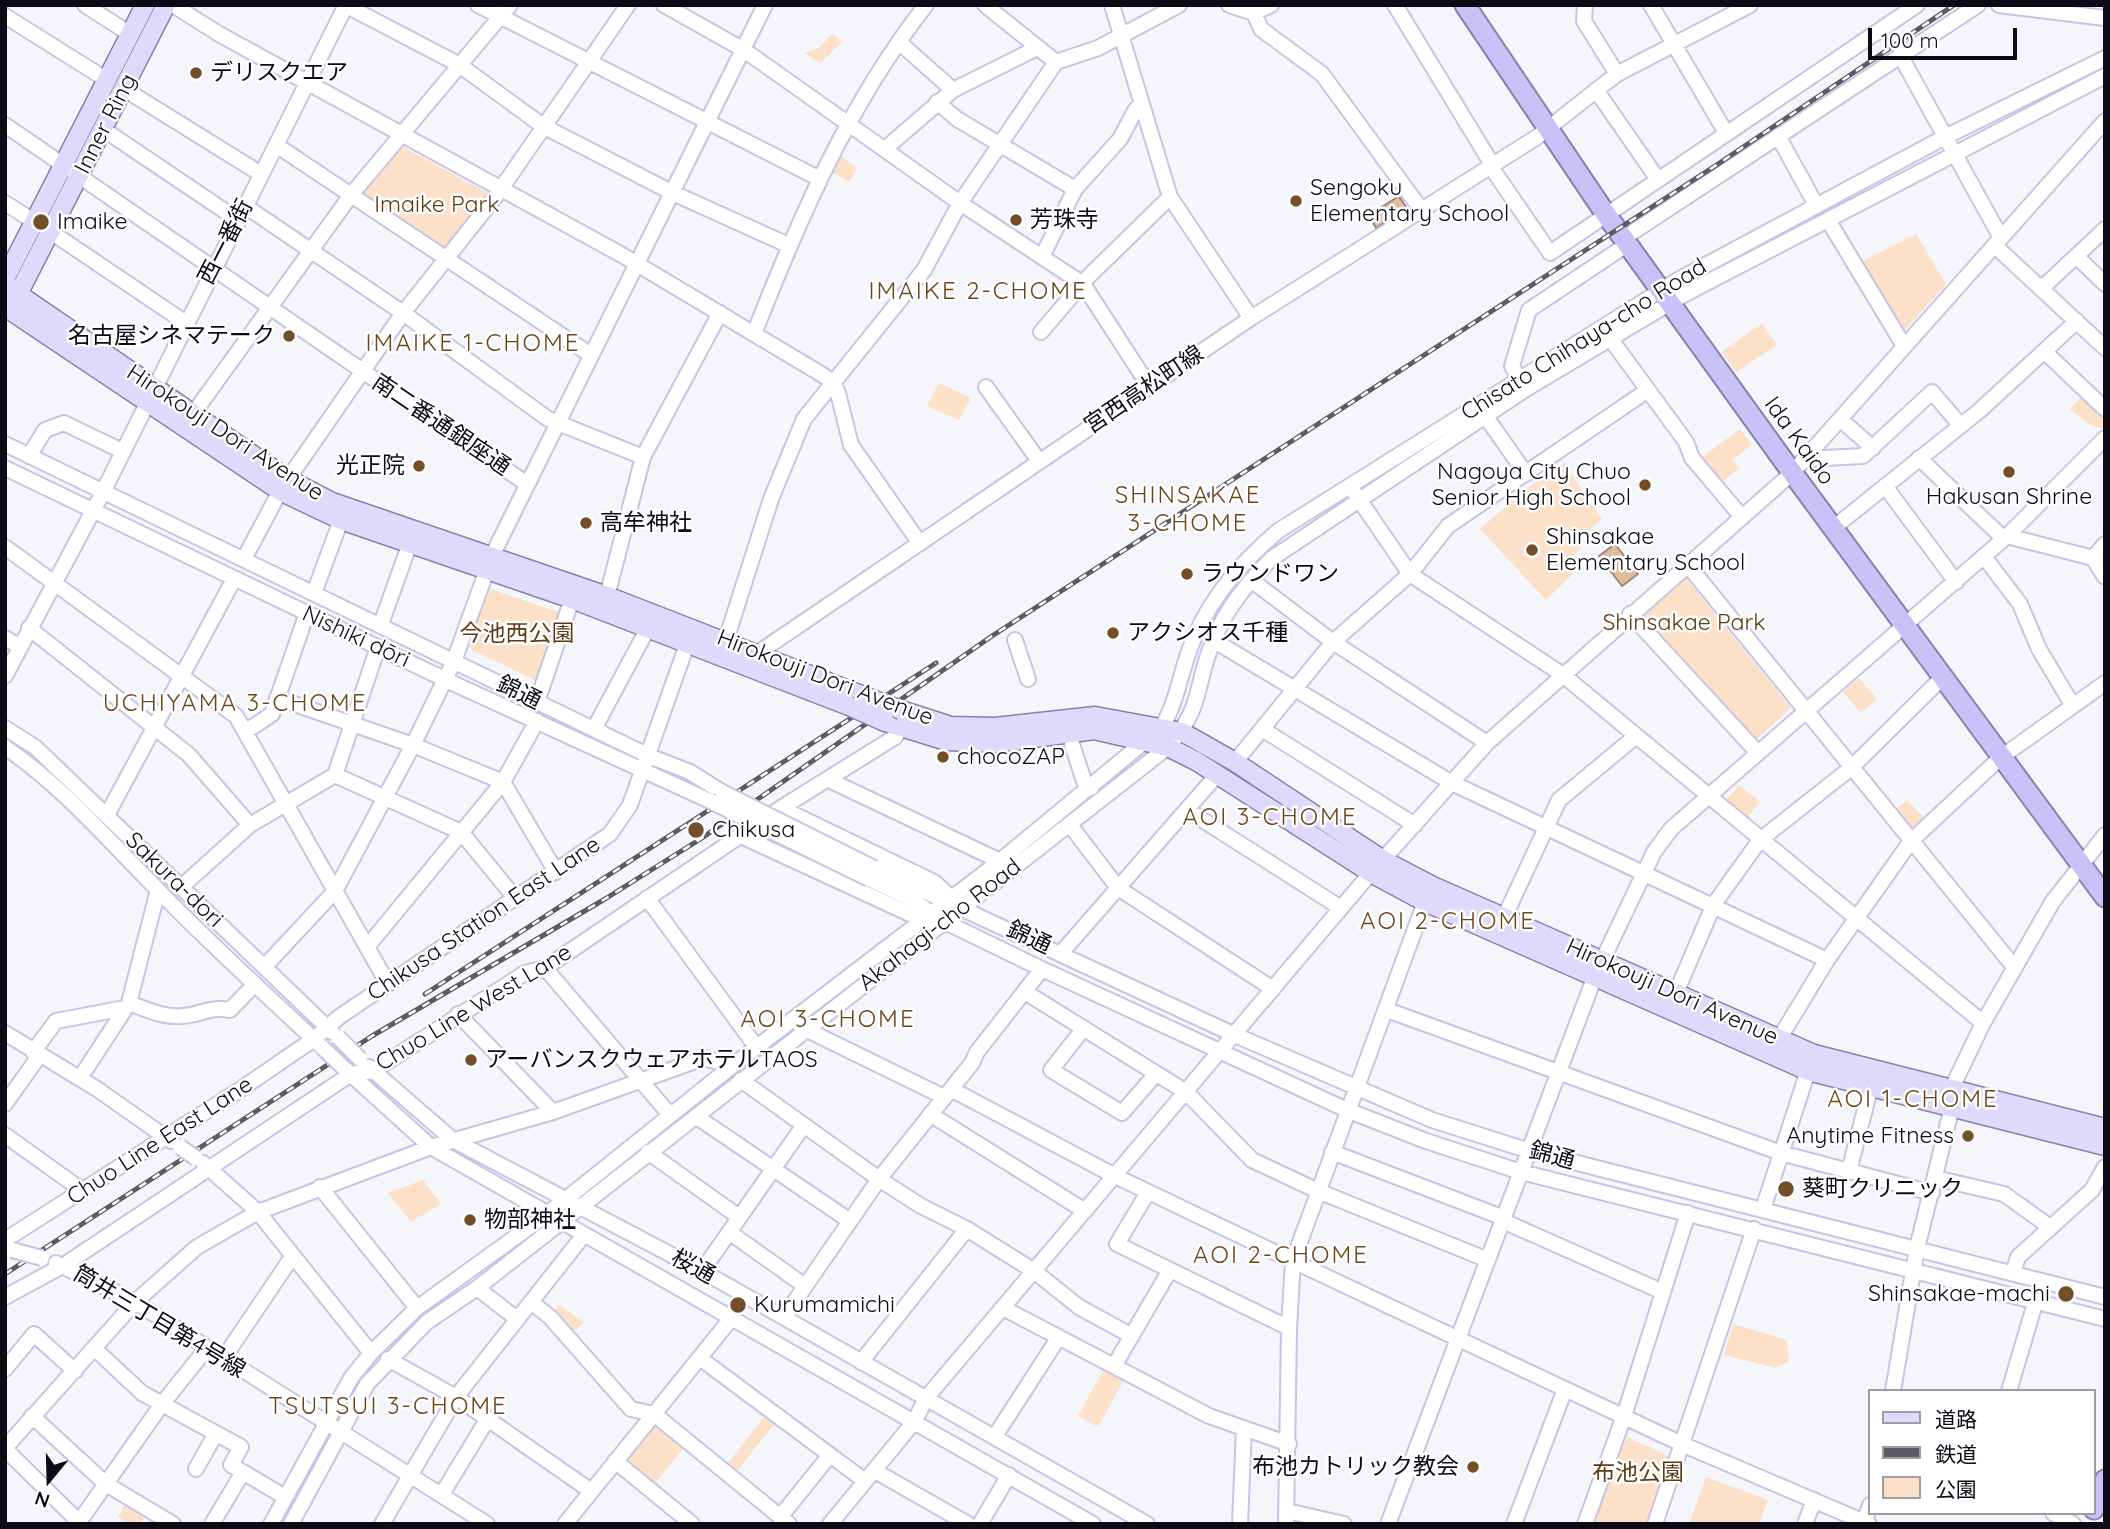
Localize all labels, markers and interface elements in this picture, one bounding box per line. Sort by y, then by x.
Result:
scale bar [1872,14,2021,58]
text: 100 m [1881,27,1939,53]
place label: デリスクエア [210,59,348,87]
marker: デリスクエア [188,65,204,81]
street label: Inner Ring [69,69,143,179]
place label: Sengoku Elementary School [1310,174,1509,228]
park label: Imaike Park [374,191,500,219]
marker: Sengoku Elementary School [1288,193,1304,209]
street label: 西一番街 [193,195,259,289]
place label: 芳珠寺 [1030,206,1099,234]
place label: Imaike [57,208,127,236]
marker: Imaike [31,212,51,232]
marker: 芳珠寺 [1008,212,1024,228]
street label: Chisato Chihaya-cho Road [1456,253,1712,427]
district label: IMAIKE 2-CHOME [870,278,1086,306]
place label: 名古屋シネマテーク [68,322,275,350]
marker: 名古屋シネマテーク [281,328,297,344]
district label: IMAIKE 1-CHOME [367,330,579,358]
street label: 宮西高松町線 [1079,340,1209,440]
street label: Hirokouji Dori Avenue [121,359,329,507]
street label: 南二番通銀座通 [367,369,515,481]
street label: Ida Kaido [1758,392,1840,490]
place label: 光正院 [336,452,405,480]
marker: 光正院 [411,458,427,474]
place label: Nagoya City Chuo Senior High School [1432,458,1631,512]
marker: Hakusan Shrine [2001,464,2017,480]
marker: Nagoya City Chuo Senior High School [1637,477,1653,493]
district label: SHINSAKAE 3-CHOME [1116,482,1260,538]
place label: Hakusan Shrine [1926,483,2092,511]
place label: 高牟神社 [600,509,692,537]
marker: 高牟神社 [578,515,594,531]
place label: Shinsakae Elementary School [1546,523,1745,577]
marker: Shinsakae Elementary School [1524,542,1540,558]
place label: ラウンドワン [1201,560,1339,588]
marker: ラウンドワン [1179,566,1195,582]
street label: Nishiki dōri [298,600,414,674]
park label: Shinsakae Park [1602,609,1766,637]
place label: アクシオス千種 [1127,619,1288,647]
park label: 今池西公園 [460,620,574,648]
street label: Hirokouji Dori Avenue [713,624,937,732]
marker: アクシオス千種 [1105,625,1121,641]
street label: 錦通 [492,671,546,715]
district label: UCHIYAMA 3-CHOME [105,690,365,718]
place label: chocoZAP [957,743,1065,771]
marker: chocoZAP [935,749,951,765]
district label: AOI 3-CHOME [1184,804,1356,832]
place label: Chikusa [712,816,795,844]
marker: Chikusa [686,820,706,840]
street label: Sakura-dori [119,827,229,933]
street label: Chikusa Station East Lane [362,831,606,1007]
street label: Akahagi-cho Road [853,853,1027,997]
district label: AOI 2-CHOME [1361,908,1535,936]
street label: 錦通 [1002,916,1056,960]
street label: Hirokouji Dori Avenue [1562,933,1782,1051]
street label: Chuo Line West Lane [371,939,577,1077]
district label: AOI 3-CHOME [742,1006,914,1034]
place label: アーバンスクウェアホテルTAOS [485,1046,818,1074]
marker: アーバンスクウェアホテルTAOS [463,1052,479,1068]
street label: Chuo Line East Lane [62,1071,258,1211]
district label: AOI 1-CHOME [1829,1086,1997,1114]
place label: Anytime Fitness [1786,1122,1954,1150]
marker: Anytime Fitness [1960,1128,1976,1144]
street label: 錦通 [1526,1137,1578,1175]
place label: 葵町クリニック [1802,1175,1963,1203]
marker: 葵町クリニック [1776,1179,1796,1199]
place label: 物部神社 [484,1206,576,1234]
marker: 物部神社 [462,1212,478,1228]
district label: AOI 2-CHOME [1194,1242,1368,1270]
street label: 桜通 [666,1244,720,1290]
street label: 筒井三丁目第4号線 [68,1260,250,1384]
place label: Shinsakae-machi [1868,1280,2050,1308]
marker: Shinsakae-machi [2056,1284,2076,1304]
place label: Kurumamichi [754,1291,895,1319]
marker: Kurumamichi [728,1295,748,1315]
legend [1868,1389,2096,1515]
district label: TSUTSUI 3-CHOME [270,1393,506,1421]
text: 道路 [1935,1406,1977,1432]
text: 鉄道 [1935,1441,1977,1467]
north arrow [14,1445,84,1515]
place label: 布池カトリック教会 [1252,1453,1459,1481]
marker: 布池カトリック教会 [1465,1459,1481,1475]
park label: 布池公園 [1592,1459,1684,1487]
text: 公園 [1935,1476,1977,1502]
text: N [32,1486,53,1513]

